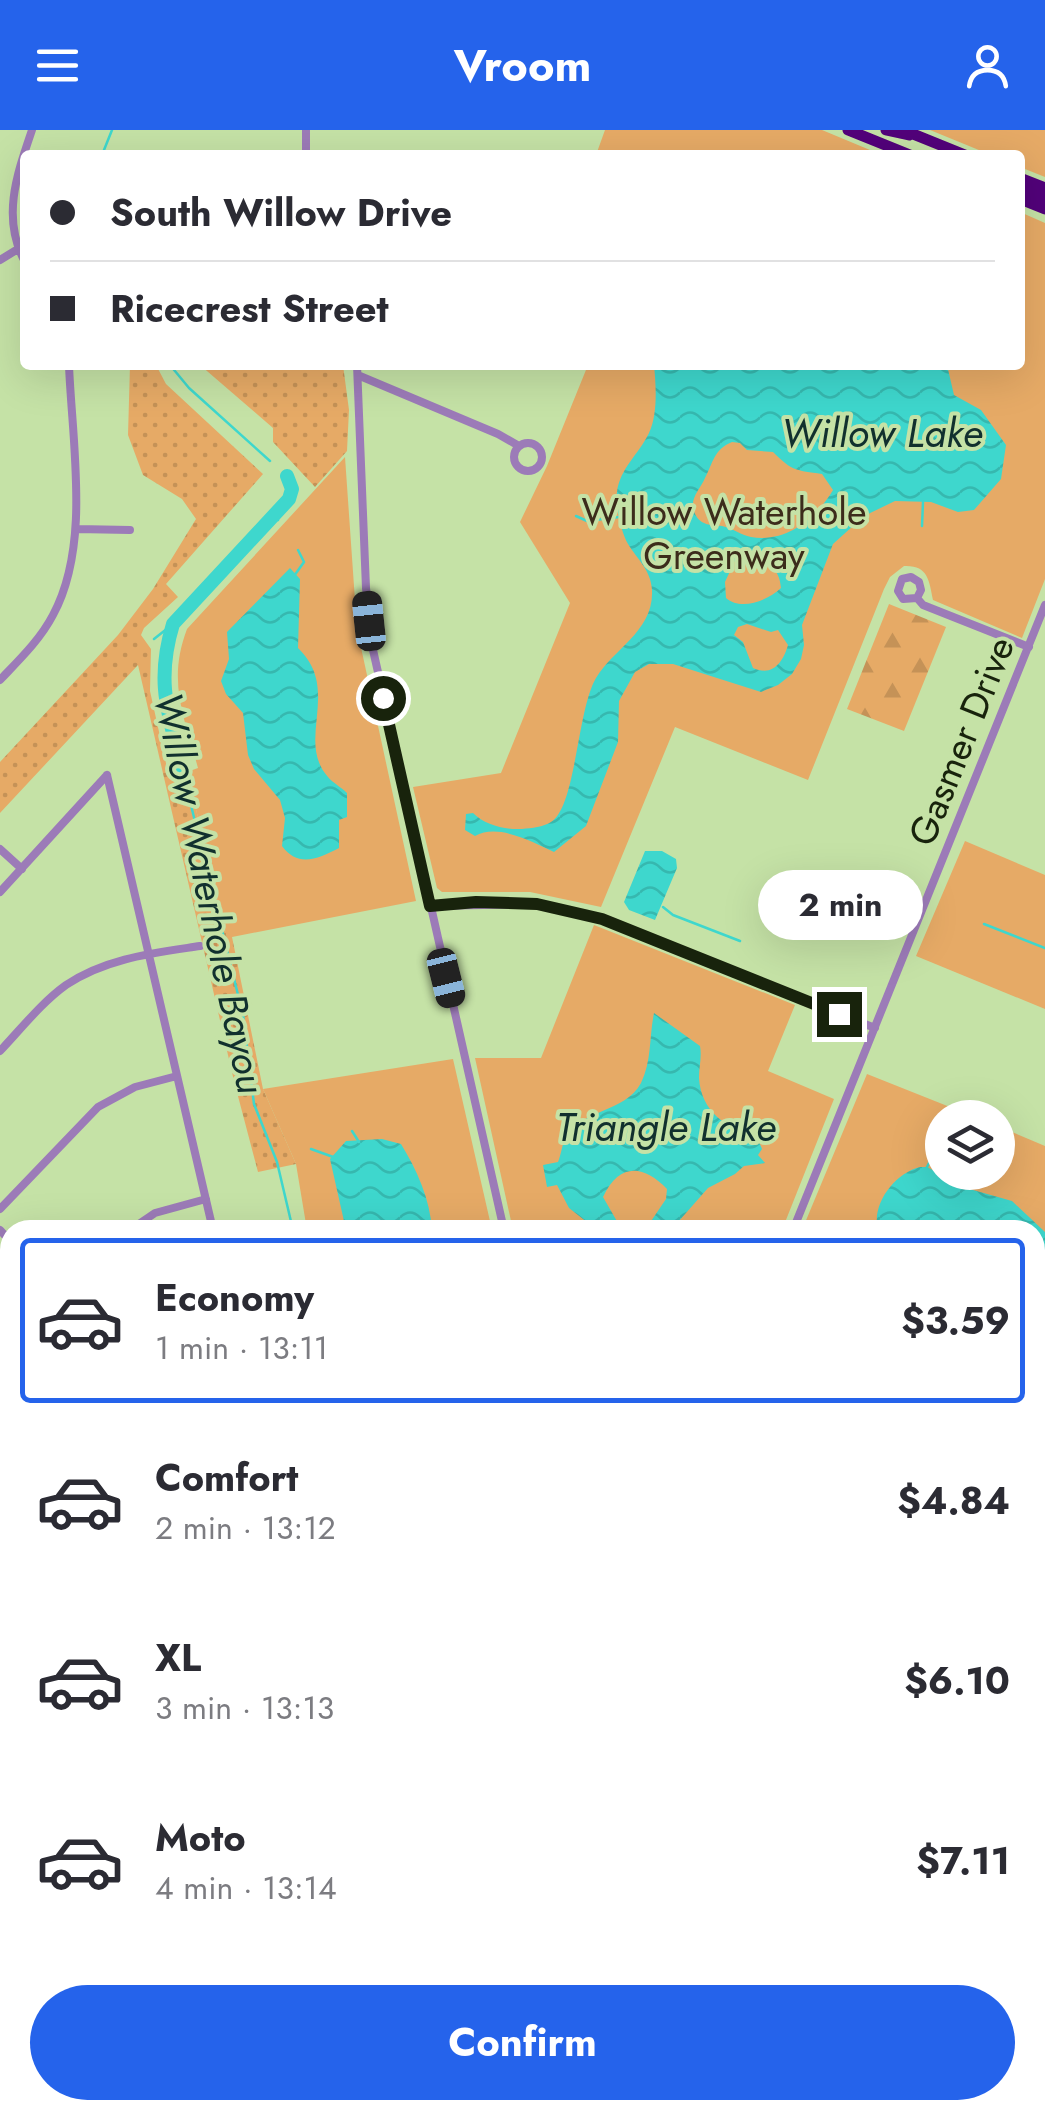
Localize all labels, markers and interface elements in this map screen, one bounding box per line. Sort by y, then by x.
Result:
text: Vroom [454,33,591,98]
icon: menu [30,38,85,93]
icon: person [960,38,1015,93]
text: South Willow Drive [110,185,452,240]
text: Ricecrest Street [110,281,389,336]
water label: Willow Lake [781,404,983,462]
park label: Willow Waterhole Greenway [581,484,867,583]
car [351,590,387,652]
street label: Gasmer Drive [894,628,1028,854]
route start [361,676,406,721]
water label: Willow Waterhole Bayou [139,687,281,1099]
callout: 2 min [756,869,922,939]
text: 2 min [798,882,883,928]
car [424,945,468,1011]
route end [817,992,862,1037]
water label: Triangle Lake [556,1098,776,1156]
map controls [925,1100,1015,1190]
button: layers [925,1100,1015,1190]
text: Economy [155,1270,314,1325]
icon: car [35,1276,125,1366]
text: $3.59 [901,1293,1010,1348]
text: 1 min · 13:11 [155,1325,328,1371]
text: Comfort [155,1450,298,1505]
icon: car [35,1456,125,1546]
text: $4.84 [897,1473,1010,1528]
text: 2 min · 13:12 [155,1505,336,1551]
text: XL [155,1630,201,1685]
icon: car [35,1636,125,1726]
text: $6.10 [904,1653,1010,1708]
text: 3 min · 13:13 [155,1685,334,1731]
text: Moto [155,1810,246,1865]
icon: car [35,1816,125,1906]
text: $7.11 [916,1833,1010,1888]
text: 4 min · 13:14 [155,1865,337,1911]
button: Confirm [30,1985,1015,2100]

